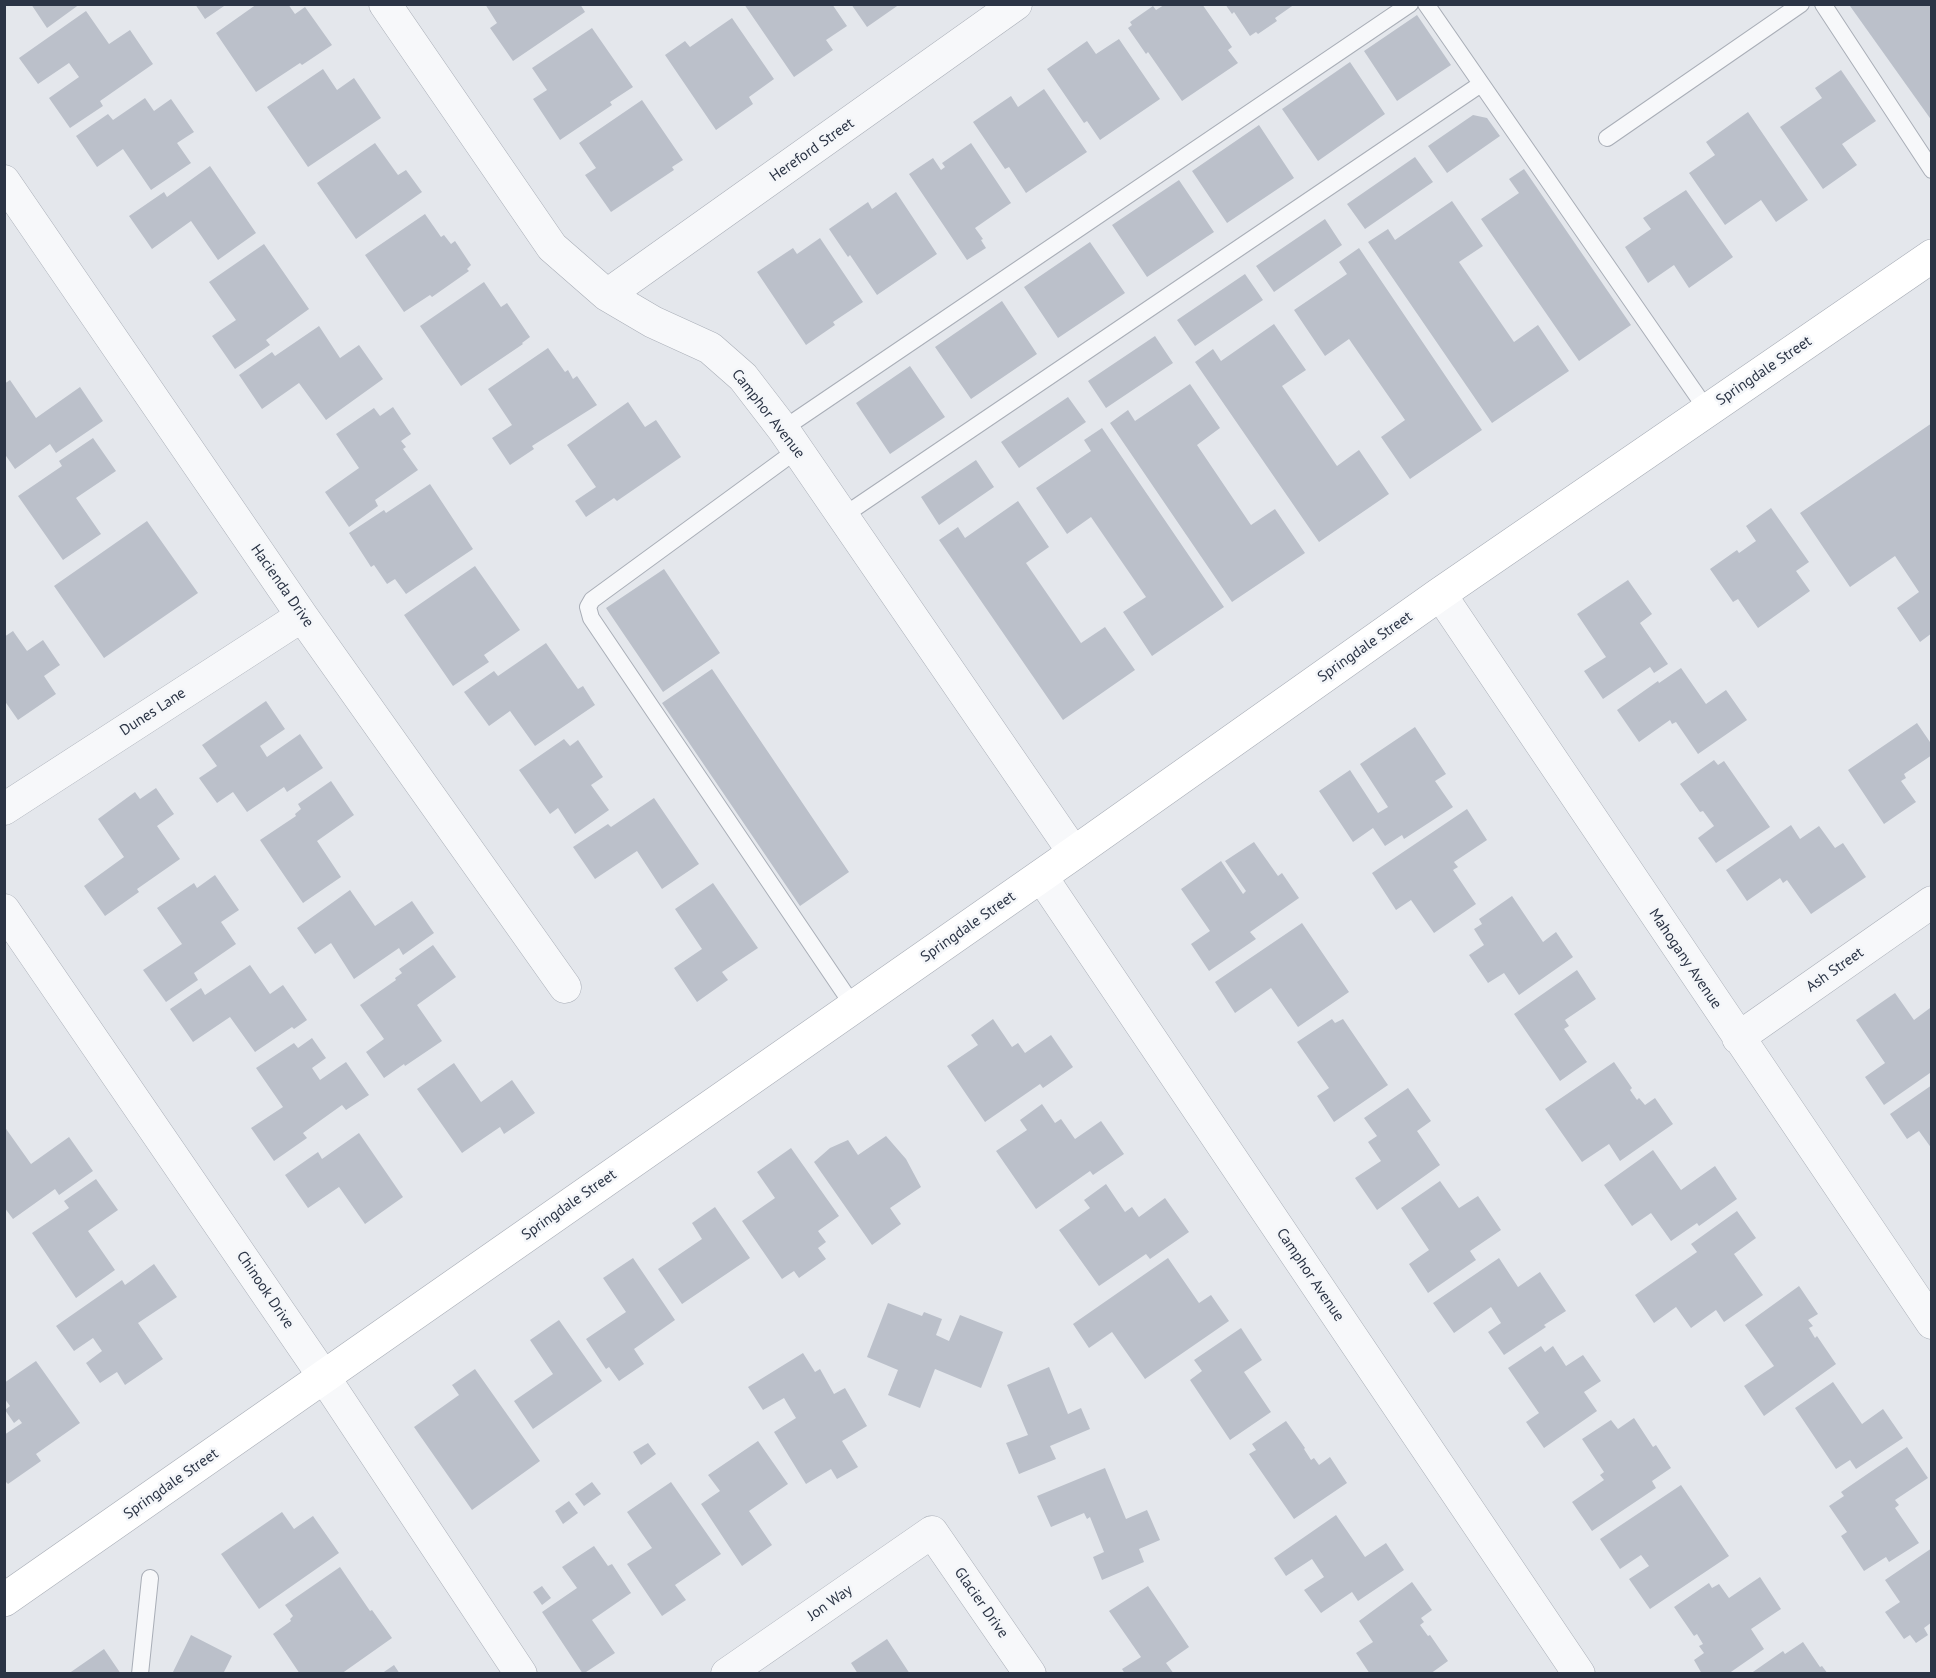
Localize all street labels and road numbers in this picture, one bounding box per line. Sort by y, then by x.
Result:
street label: Hereford Street [766,114,858,186]
street label: Springdale Street [1713,332,1815,410]
street label: Camphor Avenue [728,366,808,462]
street label: Hacienda Drive [247,541,317,631]
street label: Springdale Street [1314,608,1416,686]
street label: Dunes Lane [117,684,189,740]
street label: Springdale Street [917,888,1019,966]
street label: Mahogany Avenue [1645,905,1725,1013]
street label: Ash Street [1803,944,1867,996]
street label: Springdale Street [518,1166,620,1244]
street label: Camphor Avenue [1272,1225,1348,1325]
street label: Chinook Drive [232,1248,298,1332]
street label: Springdale Street [120,1445,222,1523]
street label: Glacier Drive [950,1564,1012,1642]
street label: Jon Way [804,1581,856,1625]

